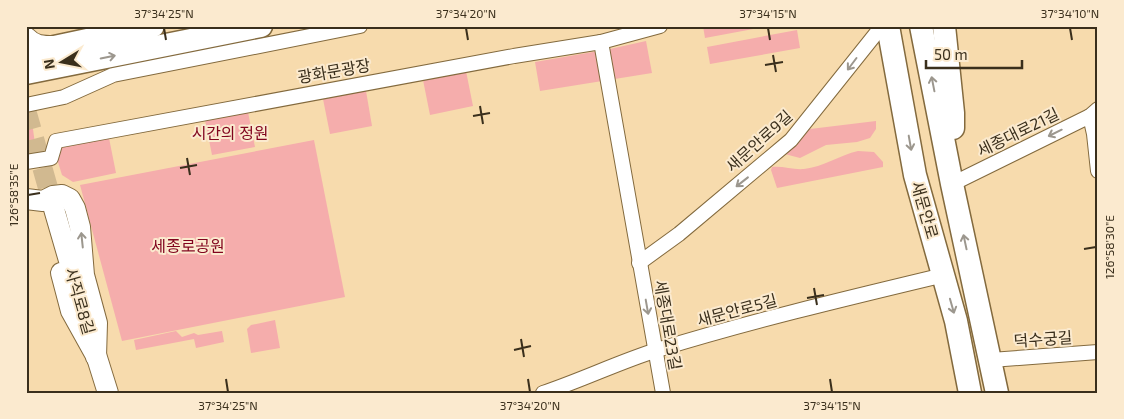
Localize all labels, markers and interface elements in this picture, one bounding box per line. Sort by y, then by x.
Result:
text: 37°34'25"N [134,6,194,20]
text: 37°34'20"N [436,6,496,20]
text: 37°34'15"N [739,6,797,20]
text: 37°34'10"N [1041,6,1099,20]
north arrow [38,38,88,88]
scale bar [926,38,1023,70]
text: 50 m [934,45,968,63]
one-way arrow [100,51,116,61]
street label: 광화문광장 [296,55,372,86]
one-way arrow [847,57,858,70]
text: N [39,58,58,71]
one-way arrow [927,77,937,93]
street label: 세종대로21길 [974,104,1062,160]
street label: 새문안로9길 [722,106,796,175]
park label: 시간의 정원 [191,123,269,142]
one-way arrow [1048,128,1063,138]
one-way arrow [905,135,915,151]
text: 126°58'35"E [6,163,20,227]
one-way arrow [735,177,748,188]
street label: 새문안로 [908,179,943,241]
text: 126°58'30"E [1102,215,1116,279]
one-way arrow [77,232,87,248]
one-way arrow [960,235,969,251]
park label: 세종로공원 [151,236,225,255]
street label: 사직로8길 [62,265,99,336]
street label: 세종대로23길 [651,278,686,372]
street label: 새문안로5길 [695,290,779,329]
one-way arrow [643,298,653,314]
one-way arrow [948,298,958,314]
street label: 덕수궁길 [1013,327,1073,350]
text: 37°34'25"N [198,398,258,412]
text: 37°34'20"N [500,398,560,412]
text: 37°34'15"N [803,398,861,412]

